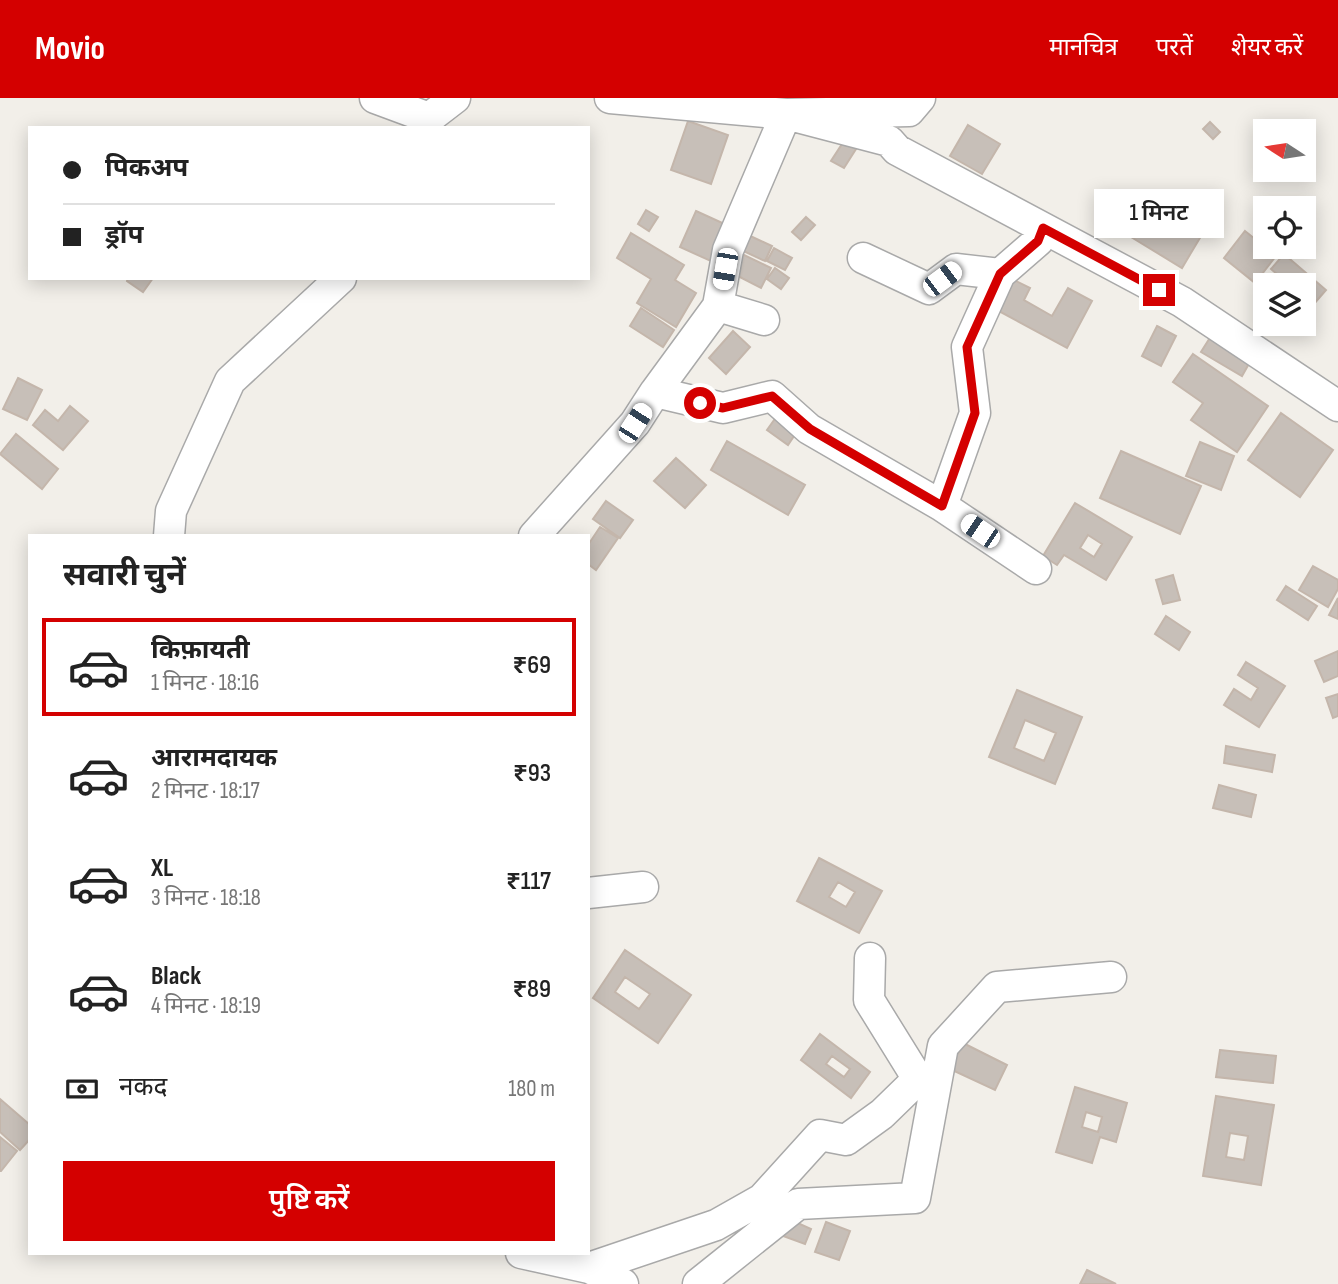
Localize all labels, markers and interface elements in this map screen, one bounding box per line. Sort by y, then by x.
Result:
text: Movio [35,29,105,69]
text: मानचित्र [1049,33,1118,62]
text: परतें [1156,33,1193,62]
text: शेयर करें [1231,33,1303,62]
north arrow [1253,119,1316,182]
map controls [1253,119,1316,336]
text: पिकअप [105,153,188,184]
callout: 1 मिनट [1094,188,1224,238]
button: locate [1253,196,1316,259]
text: 1 मिनट [1130,199,1188,227]
text: ड्रॉप [105,220,143,251]
car [712,246,739,292]
car [919,258,966,300]
button: layers [1253,273,1316,336]
route end [1143,274,1175,306]
route start [684,387,716,419]
car [615,400,656,446]
car [957,511,1004,551]
text: सवारी चुनें [63,556,186,595]
text: किफ़ायती [151,635,250,666]
icon: car [67,636,130,699]
text: ₹69 [513,650,551,681]
text: 1 मिनट · 18:16 [151,669,259,697]
text: आरामदायक [151,743,277,774]
icon: car [67,744,130,807]
text: ₹93 [513,758,551,789]
text: 2 मिनट · 18:17 [151,777,260,805]
icon: car [67,852,130,915]
text: XL [151,853,173,884]
text: ₹117 [506,866,551,897]
text: 3 मिनट · 18:18 [151,884,261,912]
icon: car [67,960,130,1023]
text: Black [151,961,201,992]
text: ₹89 [512,974,551,1005]
text: 4 मिनट · 18:19 [151,992,261,1020]
icon: cash [63,1070,101,1108]
text: नकद [119,1072,167,1103]
text: 180 m [508,1075,555,1103]
button: पुष्टि करें [63,1161,555,1241]

